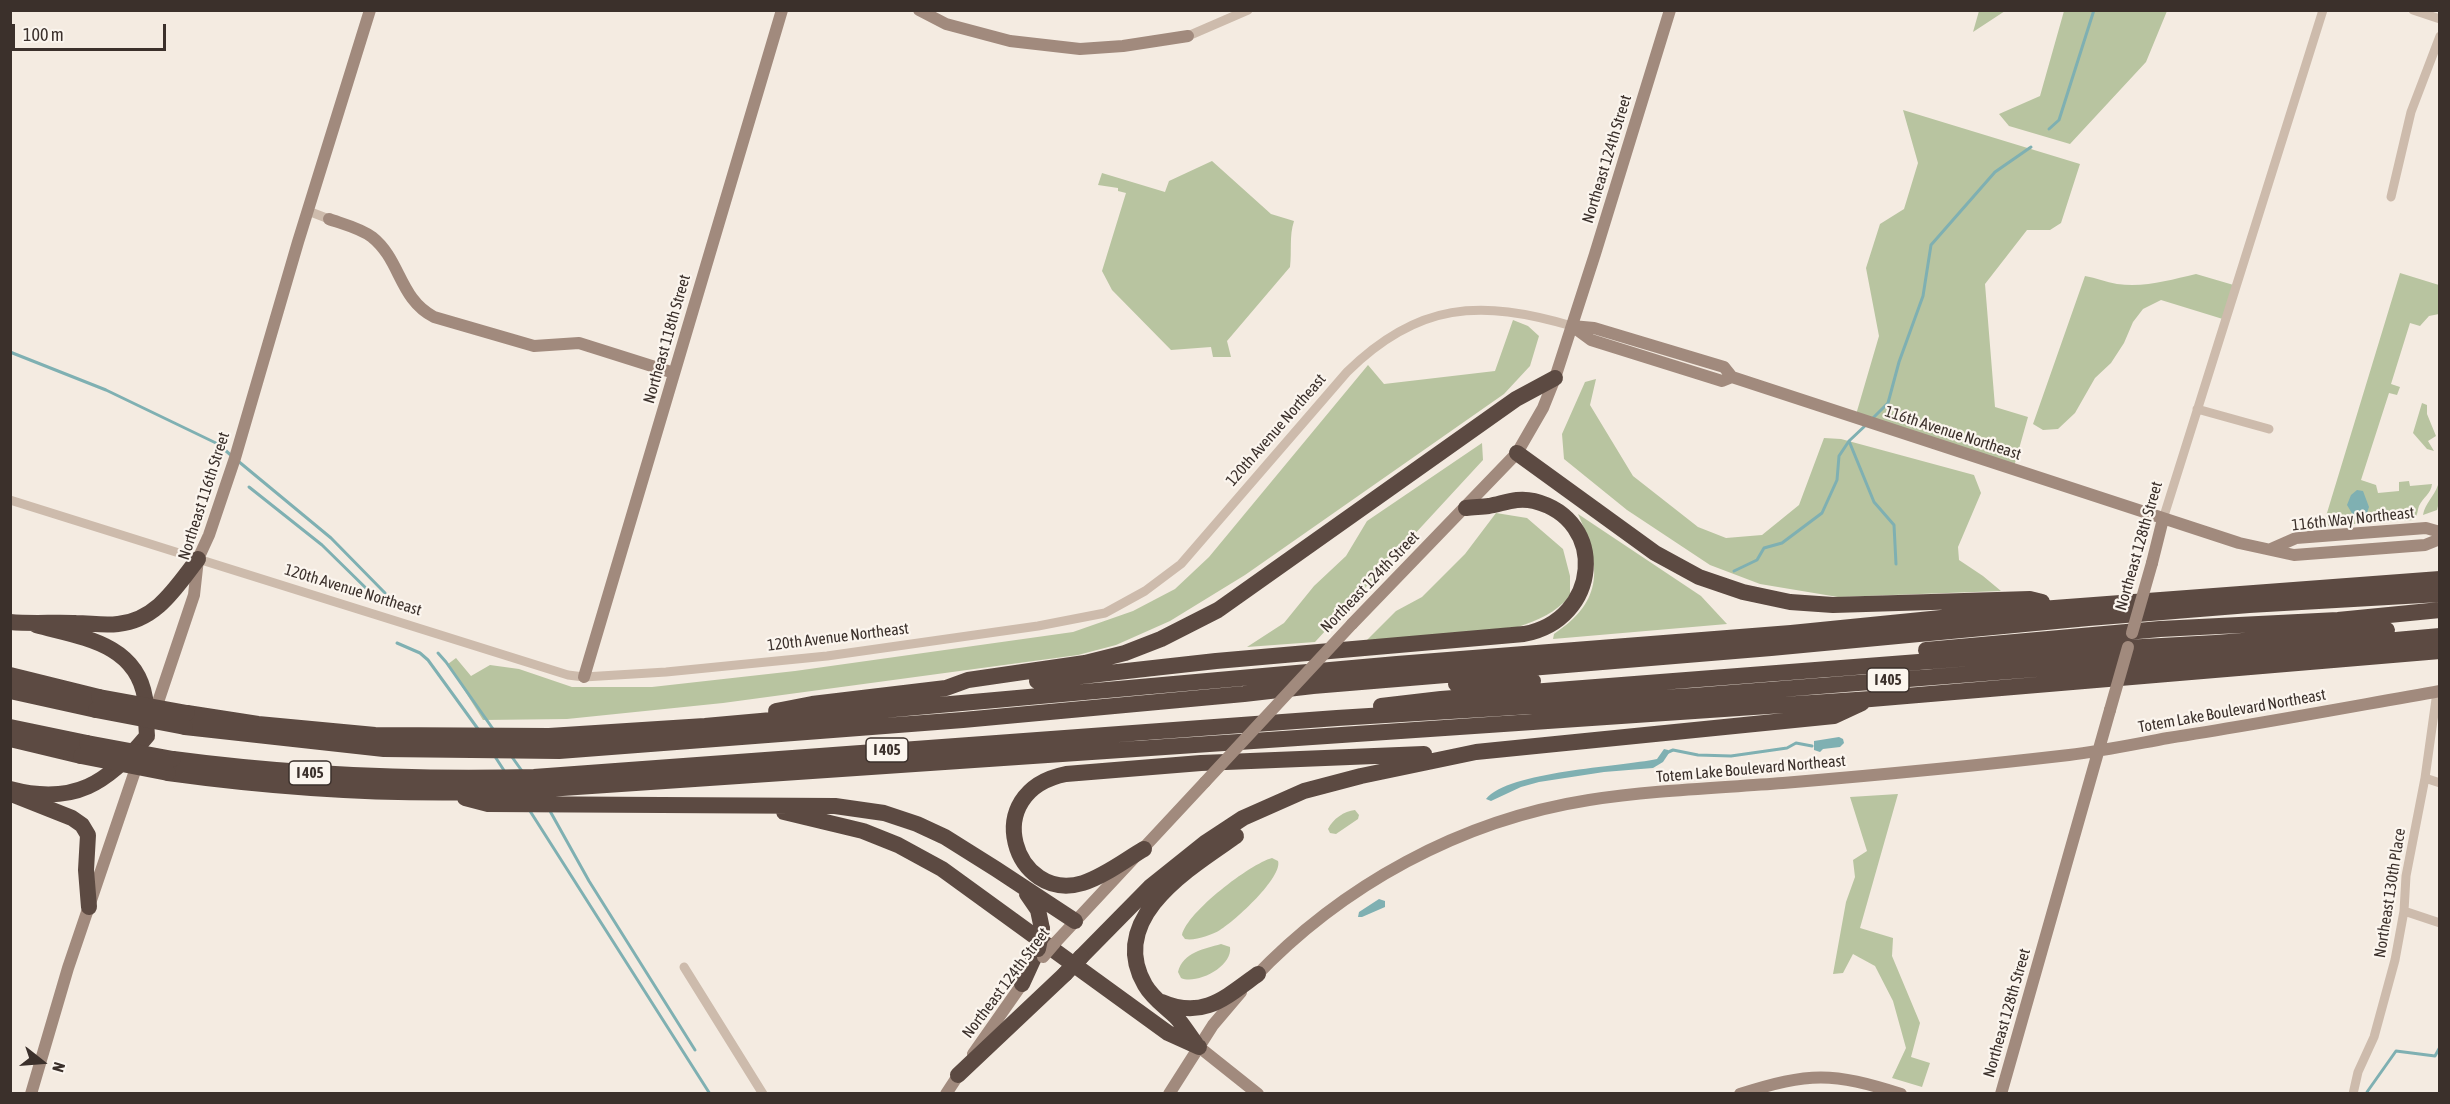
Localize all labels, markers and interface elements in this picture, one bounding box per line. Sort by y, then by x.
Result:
scale bar [15,12,170,50]
text: 100 m [23,24,64,45]
street label: Northeast 124th Street [1578,92,1636,226]
street label: Northeast 118th Street [639,272,695,406]
street label: 120th Avenue Northeast [1222,370,1330,490]
street label: 116th Avenue Northeast [1882,402,2024,464]
street label: Northeast 116th Street [174,430,234,562]
street label: Northeast 128th Street [2111,479,2167,613]
street label: 116th Way Northeast [2291,503,2415,535]
street label: Northeast 124th Street [1317,527,1423,637]
street label: 120th Avenue Northeast [282,560,424,620]
street label: 120th Avenue Northeast [766,619,910,655]
road number: I 405 [1867,668,1909,692]
street label: Totem Lake Boulevard Northeast [2137,685,2327,737]
road number: I 405 [866,738,908,762]
street label: Totem Lake Boulevard Northeast [1656,751,1846,787]
road number: I 405 [289,761,331,785]
street label: Northeast 130th Place [2370,827,2410,959]
street label: Northeast 124th Street [958,924,1054,1042]
street label: Northeast 128th Street [1979,946,2035,1080]
north arrow [12,1032,72,1092]
text: N [49,1060,69,1074]

